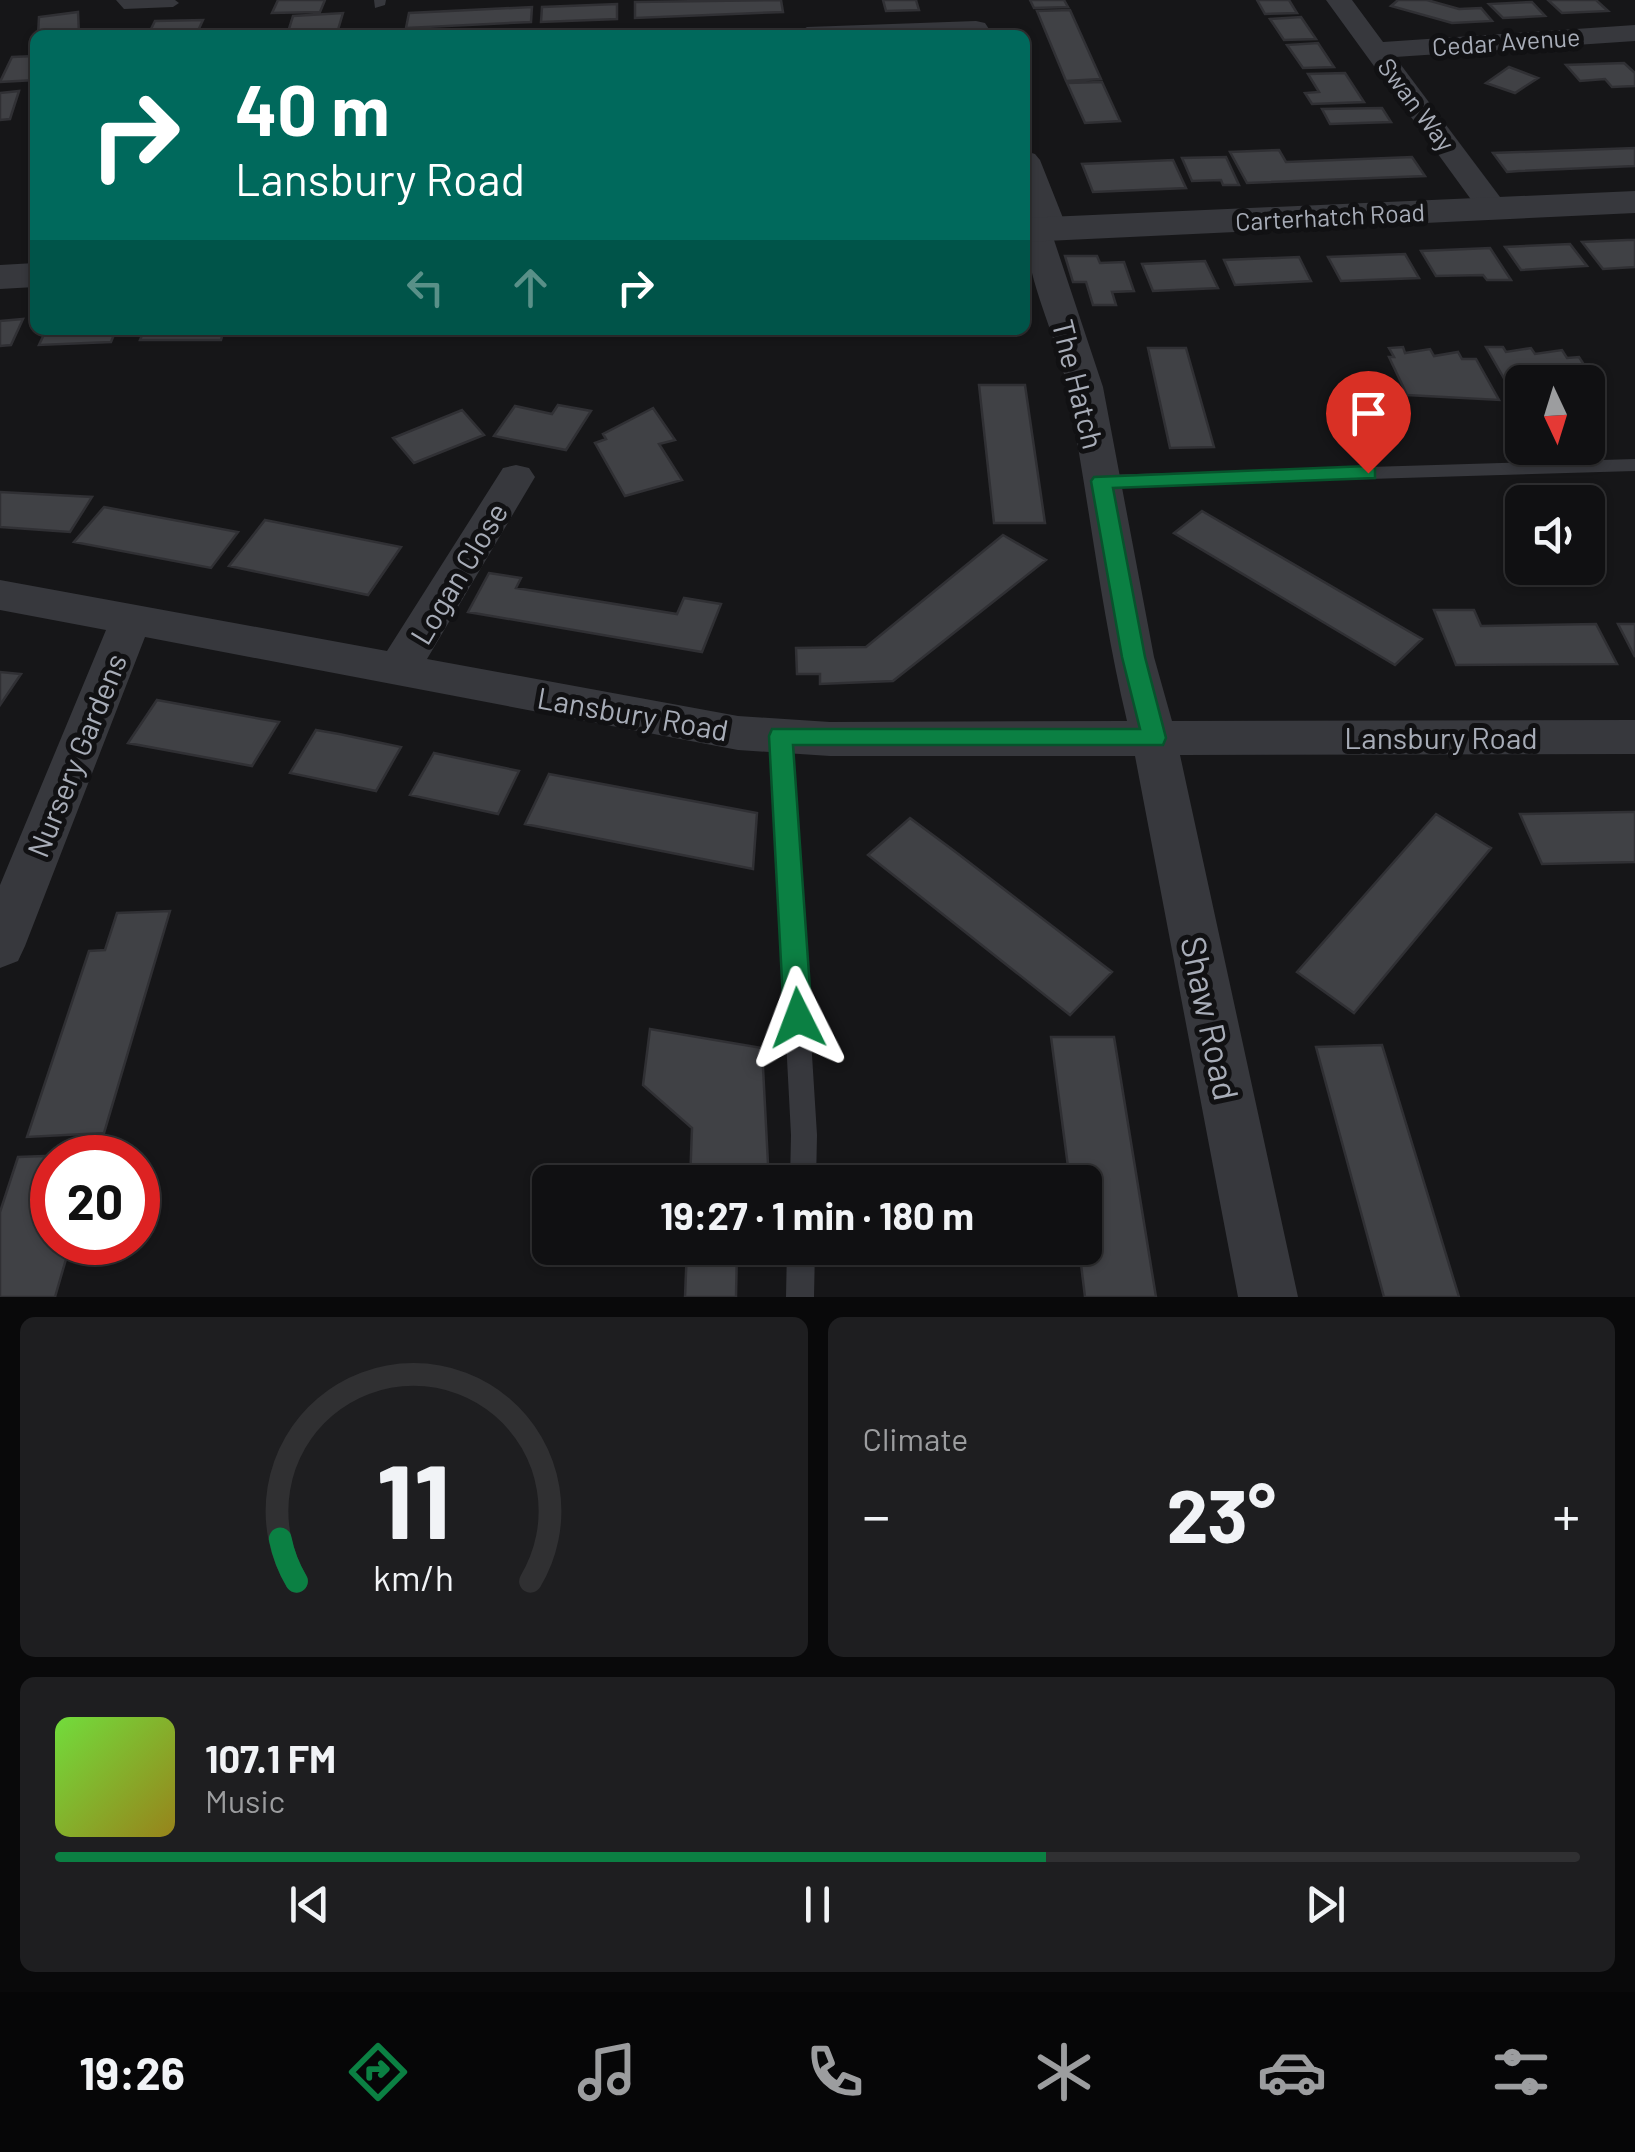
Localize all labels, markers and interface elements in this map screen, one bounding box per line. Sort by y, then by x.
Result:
street label: Cedar Avenue [1431,21,1581,61]
street label: Swan Way [1372,52,1462,156]
text: 40 m [235,66,390,150]
icon: right [70,70,200,200]
text: Lansbury Road [235,151,525,205]
street label: Carterhatch Road [1234,196,1426,236]
icon: left [398,260,453,315]
icon: ahead [503,260,558,315]
icon: right [608,260,663,315]
street label: The Hatch [1046,316,1112,452]
north arrow [1505,365,1605,465]
map controls [1505,365,1605,585]
pin [1326,371,1411,474]
icon: arrive [1341,386,1396,441]
button: sound [1505,485,1605,585]
street label: Logan Close [402,496,514,650]
street label: Nursery Gardens [19,648,133,862]
street label: Lansbury Road [535,678,731,748]
street label: Lansbury Road [1344,719,1538,755]
street label: Shaw Road [1173,932,1249,1104]
position arrow [746,966,850,1070]
speed limit sign: 20 [30,1135,160,1265]
text: 19:27 · 1 min · 180 m [660,1192,974,1238]
text: Climate [863,1419,968,1457]
text: 11 [377,1435,451,1560]
text: 23° [1166,1468,1276,1558]
text: − [863,1481,890,1547]
text: + [1552,1481,1580,1547]
text: km/h [373,1555,454,1598]
text: 107.1 FM [205,1735,336,1781]
text: Music [205,1781,285,1819]
icon: previous [282,1877,337,1932]
icon: pause [790,1877,845,1932]
icon: next [1298,1877,1353,1932]
icon: directions [343,2037,413,2107]
icon: music [572,2037,642,2107]
icon: phone [800,2037,870,2107]
icon: climate [1029,2037,1099,2107]
icon: car [1257,2037,1327,2107]
icon: filters [1486,2037,1556,2107]
text: 19:26 [79,2045,185,2099]

